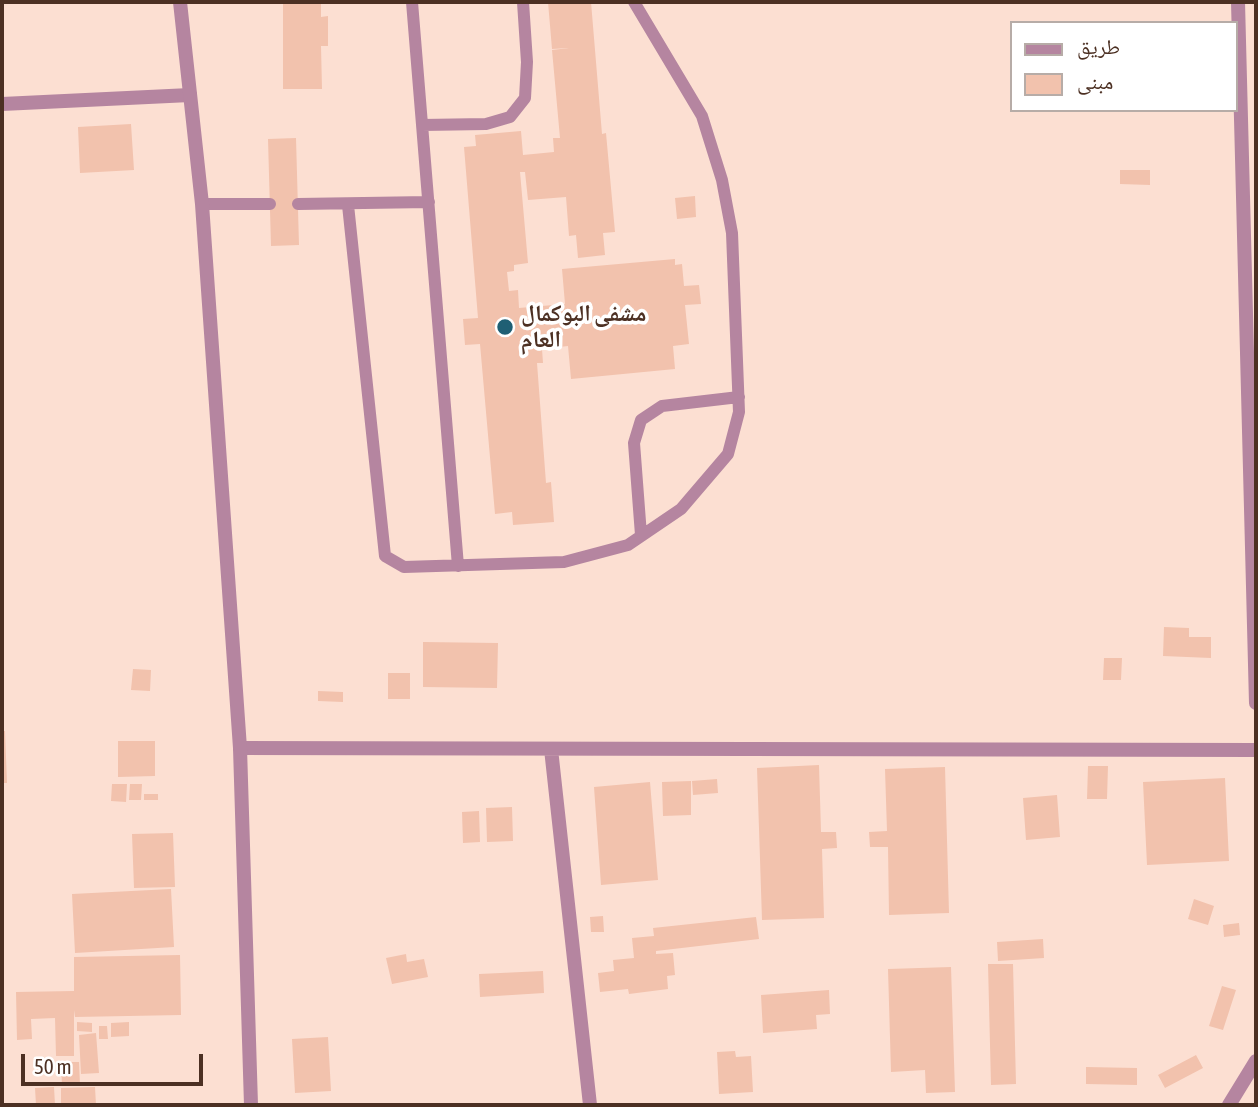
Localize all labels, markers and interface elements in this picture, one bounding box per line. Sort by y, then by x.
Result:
legend [1010,21,1237,112]
text: طريق [1077,34,1120,58]
text: مبنى [1077,69,1113,93]
place label: مشفى البوكمال العام [521,300,646,354]
marker: مشفى البوكمال العام [495,317,515,337]
scale bar [24,1040,206,1084]
text: 50 m [34,1054,72,1078]

